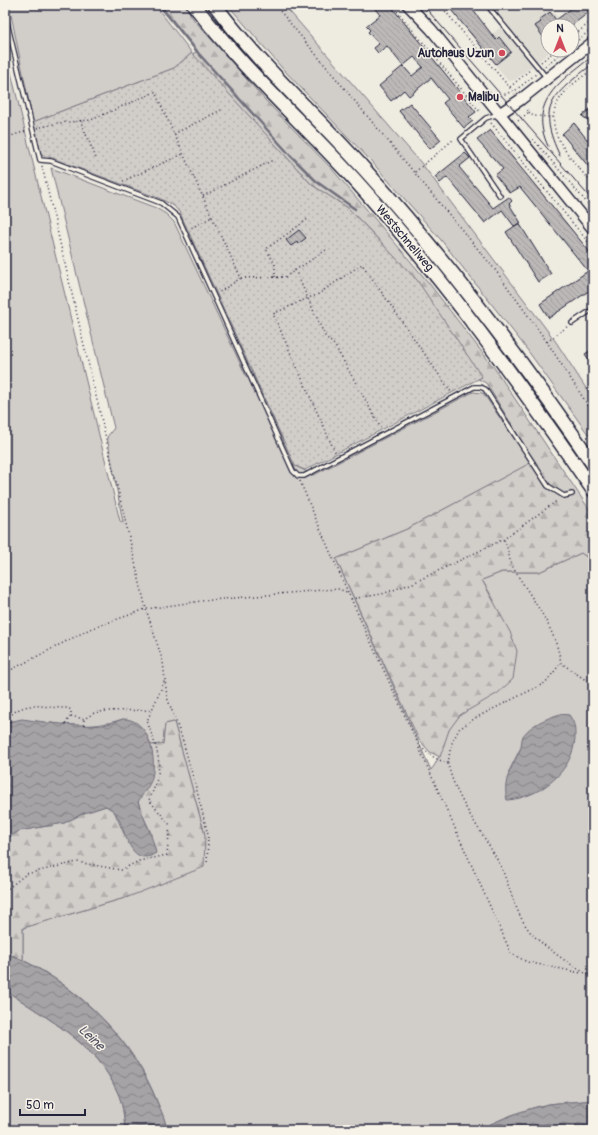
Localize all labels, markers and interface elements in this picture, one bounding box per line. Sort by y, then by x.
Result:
north arrow [540,18,580,58]
text: N [556,22,564,35]
place label: Autohaus Uzun [417,46,494,61]
marker: Autohaus Uzun [497,48,507,58]
place label: Malibu [468,90,499,105]
marker: Malibu [455,92,465,102]
street label: Westschnellweg [373,202,437,275]
water label: Leine [75,1022,109,1055]
scale bar [20,1091,85,1117]
text: 50 m [26,1098,54,1113]

